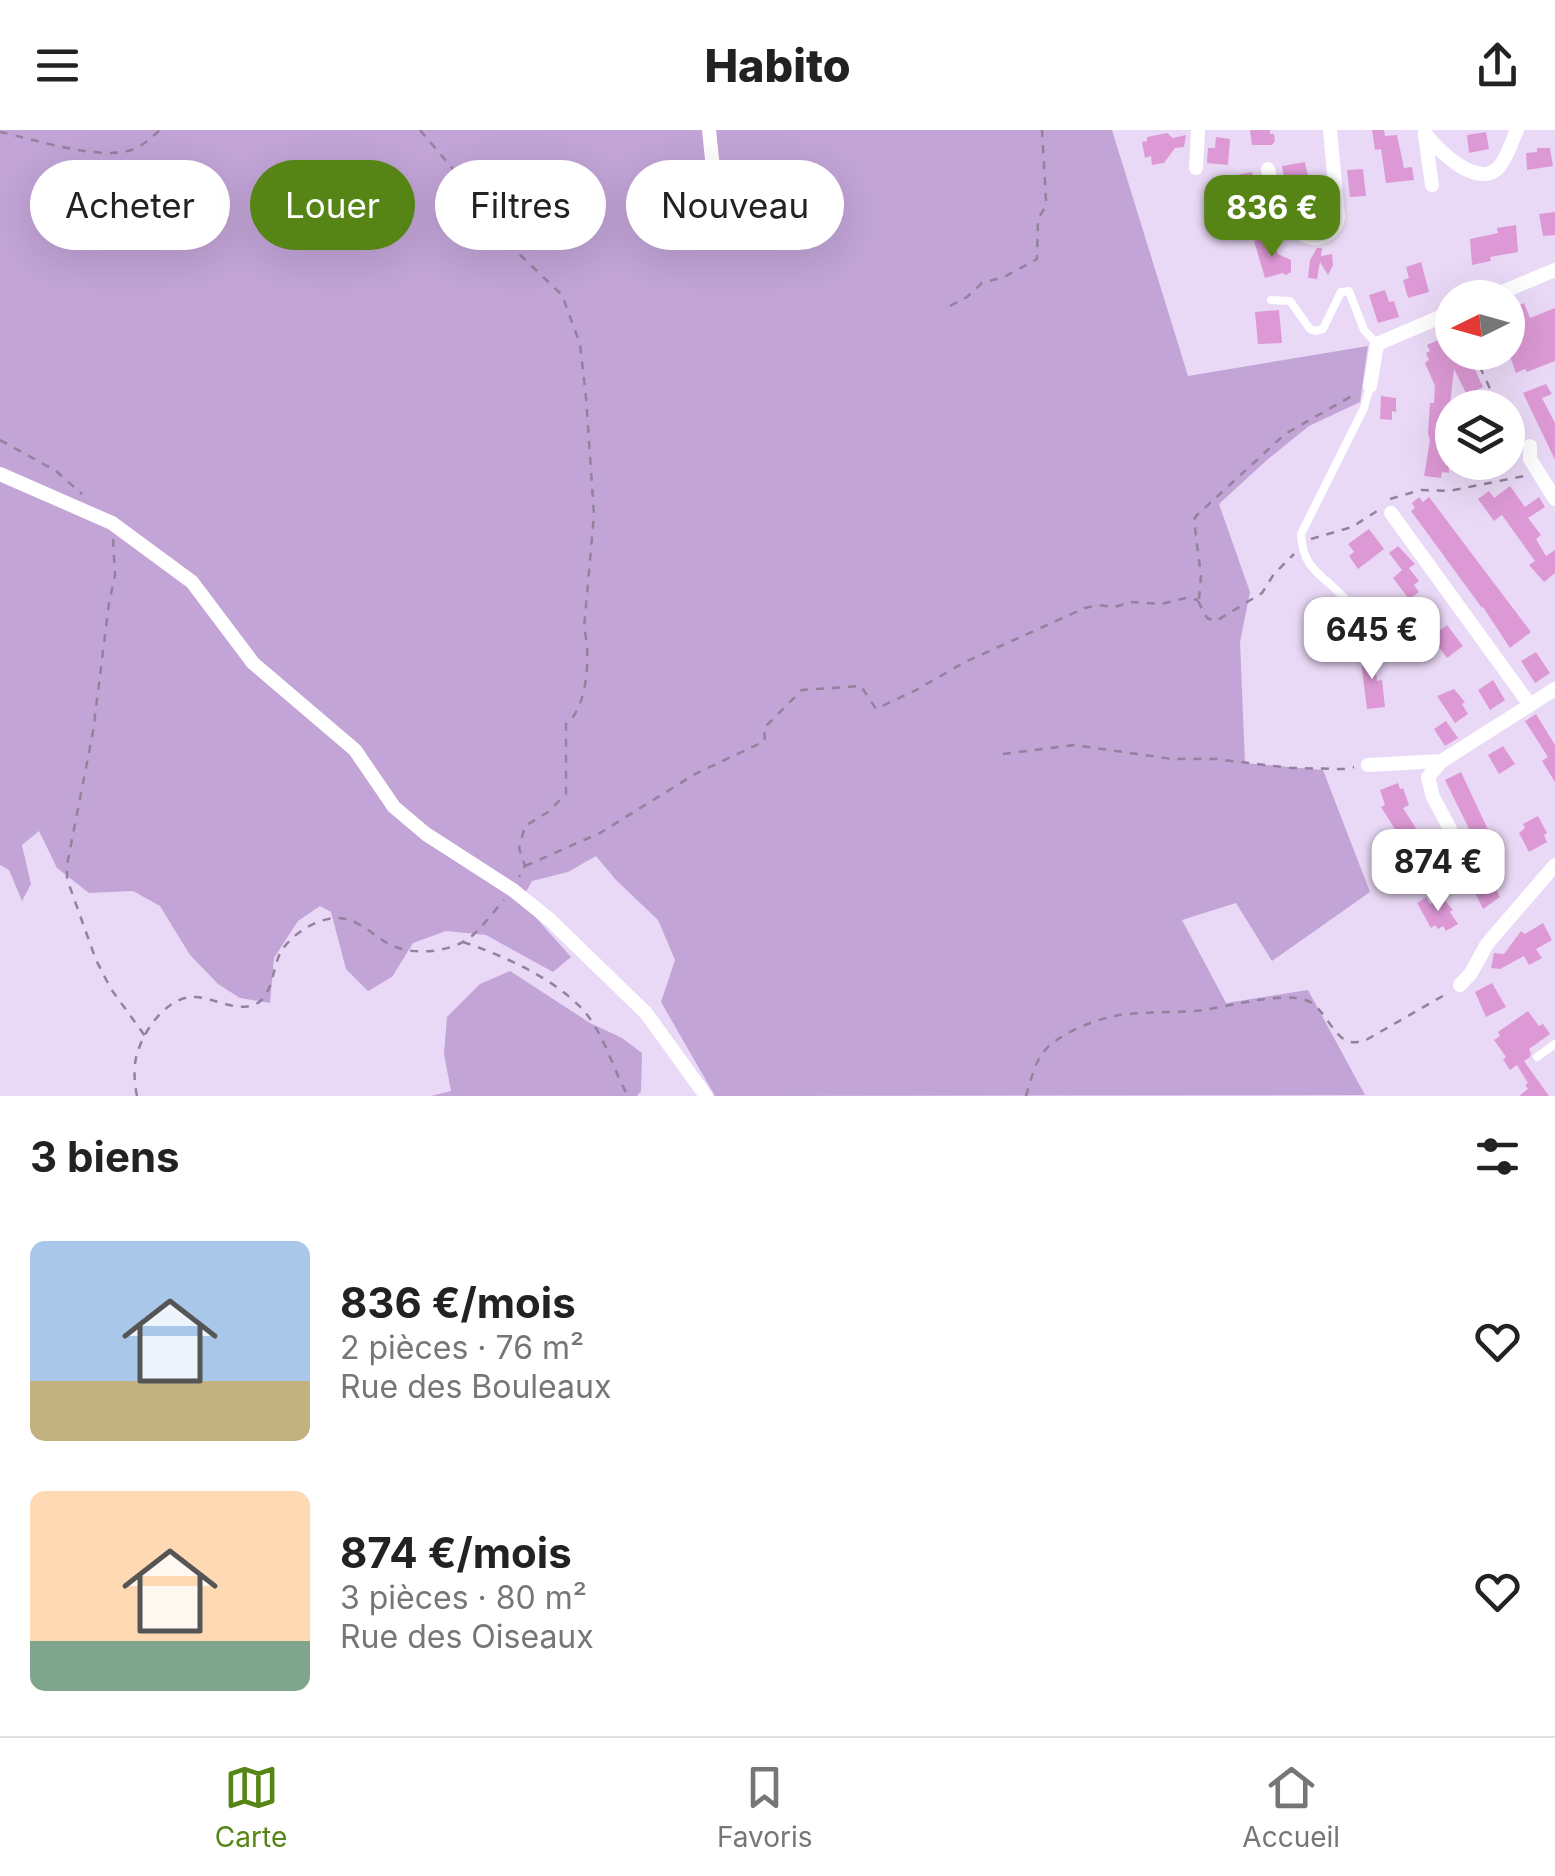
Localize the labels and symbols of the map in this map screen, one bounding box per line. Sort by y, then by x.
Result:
pin: 836 € [1202,175,1342,260]
north arrow [1435,280,1525,370]
pin: 645 € [1302,597,1442,682]
pin: 874 € [1368,829,1508,914]

